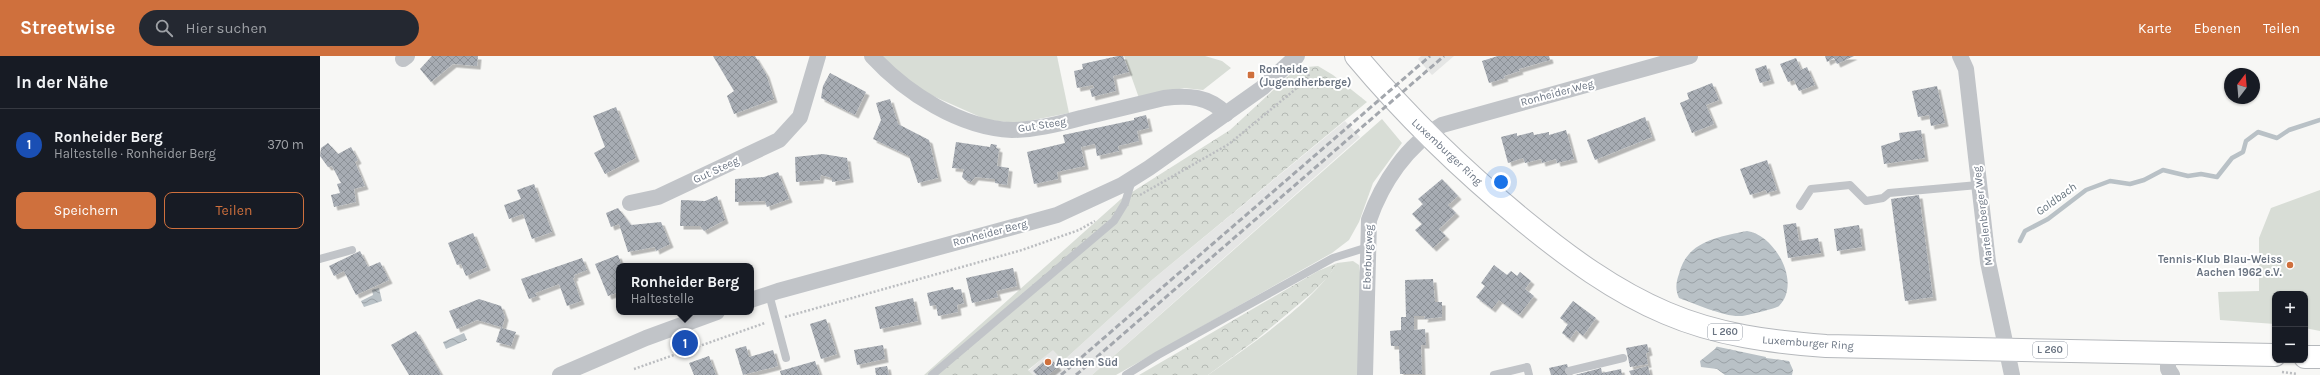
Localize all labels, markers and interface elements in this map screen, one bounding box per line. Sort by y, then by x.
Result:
search box [139,10,419,46]
text: Streetwise [20,17,115,39]
icon: search [153,17,175,39]
text: Hier suchen [185,19,267,37]
text: Karte [2138,20,2172,37]
text: Ebenen [2194,20,2241,37]
text: Teilen [2263,20,2300,37]
place label: Ronheide (Jugendherberge) [1259,63,1351,89]
north arrow [2224,68,2260,104]
marker: Ronheide (Jugendherberge) [1246,70,1256,80]
text: In der Nähe [16,72,108,92]
street label: Ronheider Weg [1519,77,1596,109]
street label: Gut Steeg [1017,115,1068,135]
street label: Luxemburger Ring [1409,116,1486,189]
text: Ronheider Berg [54,128,163,146]
text: 1 [27,137,31,152]
text: 370 m [267,137,304,152]
text: Haltestelle · Ronheider Berg [54,146,216,161]
street label: Gut Steeg [691,153,742,186]
street label: Martelenberger Weg [1970,165,1996,267]
your location [1491,172,1511,192]
water label: Goldbach [2033,180,2079,218]
button: Speichern [16,192,156,229]
button: Teilen [164,192,304,229]
street label: Ronheider Berg [952,217,1029,249]
street label: Eberburgweg [1360,223,1376,290]
place label: Tennis-Klub Blau-Weiss Aachen 1962 e.V. [2158,253,2283,279]
marker: Tennis-Klub Blau-Weiss Aachen 1962 e.V. [2285,260,2295,270]
popup [616,263,754,315]
text: Ronheider Berg [631,273,739,291]
text: Haltestelle [631,291,694,306]
map controls [2272,291,2308,363]
button: + [2272,291,2308,327]
road number: L 260 [1708,324,1742,340]
button: − [2272,327,2308,363]
pin: 1 [672,328,698,358]
street label: Luxemburger Ring [1762,333,1855,353]
road number: L 260 [2033,342,2067,358]
place label: Aachen Süd [1056,356,1118,369]
marker: Aachen Süd [1043,357,1053,367]

